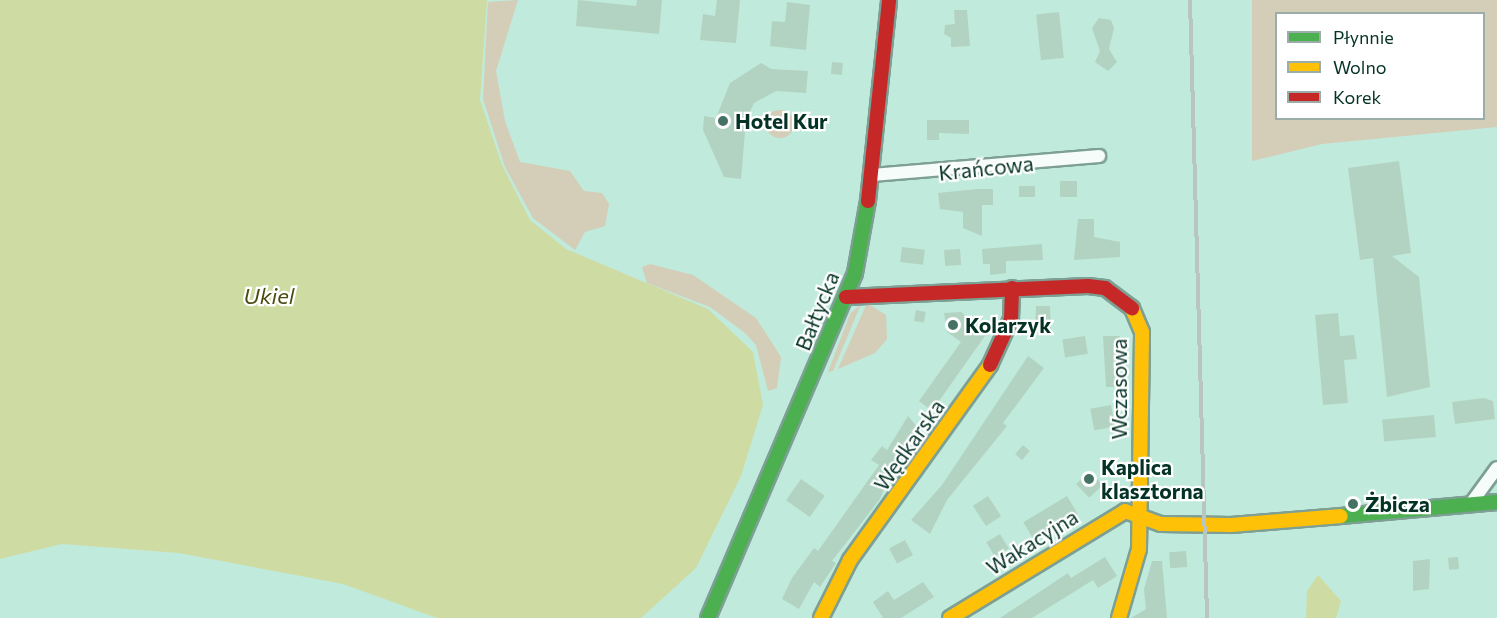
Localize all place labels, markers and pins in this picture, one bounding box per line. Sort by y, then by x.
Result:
place label: Hotel Kur [735,108,828,134]
marker: Hotel Kur [716,114,730,128]
place label: Kolarzyk [965,312,1051,338]
marker: Kolarzyk [946,318,960,332]
place label: Kaplica klasztorna [1101,454,1204,504]
marker: Kaplica klasztorna [1082,472,1096,486]
place label: Żbicza [1365,491,1430,517]
marker: Żbicza [1346,497,1360,511]

